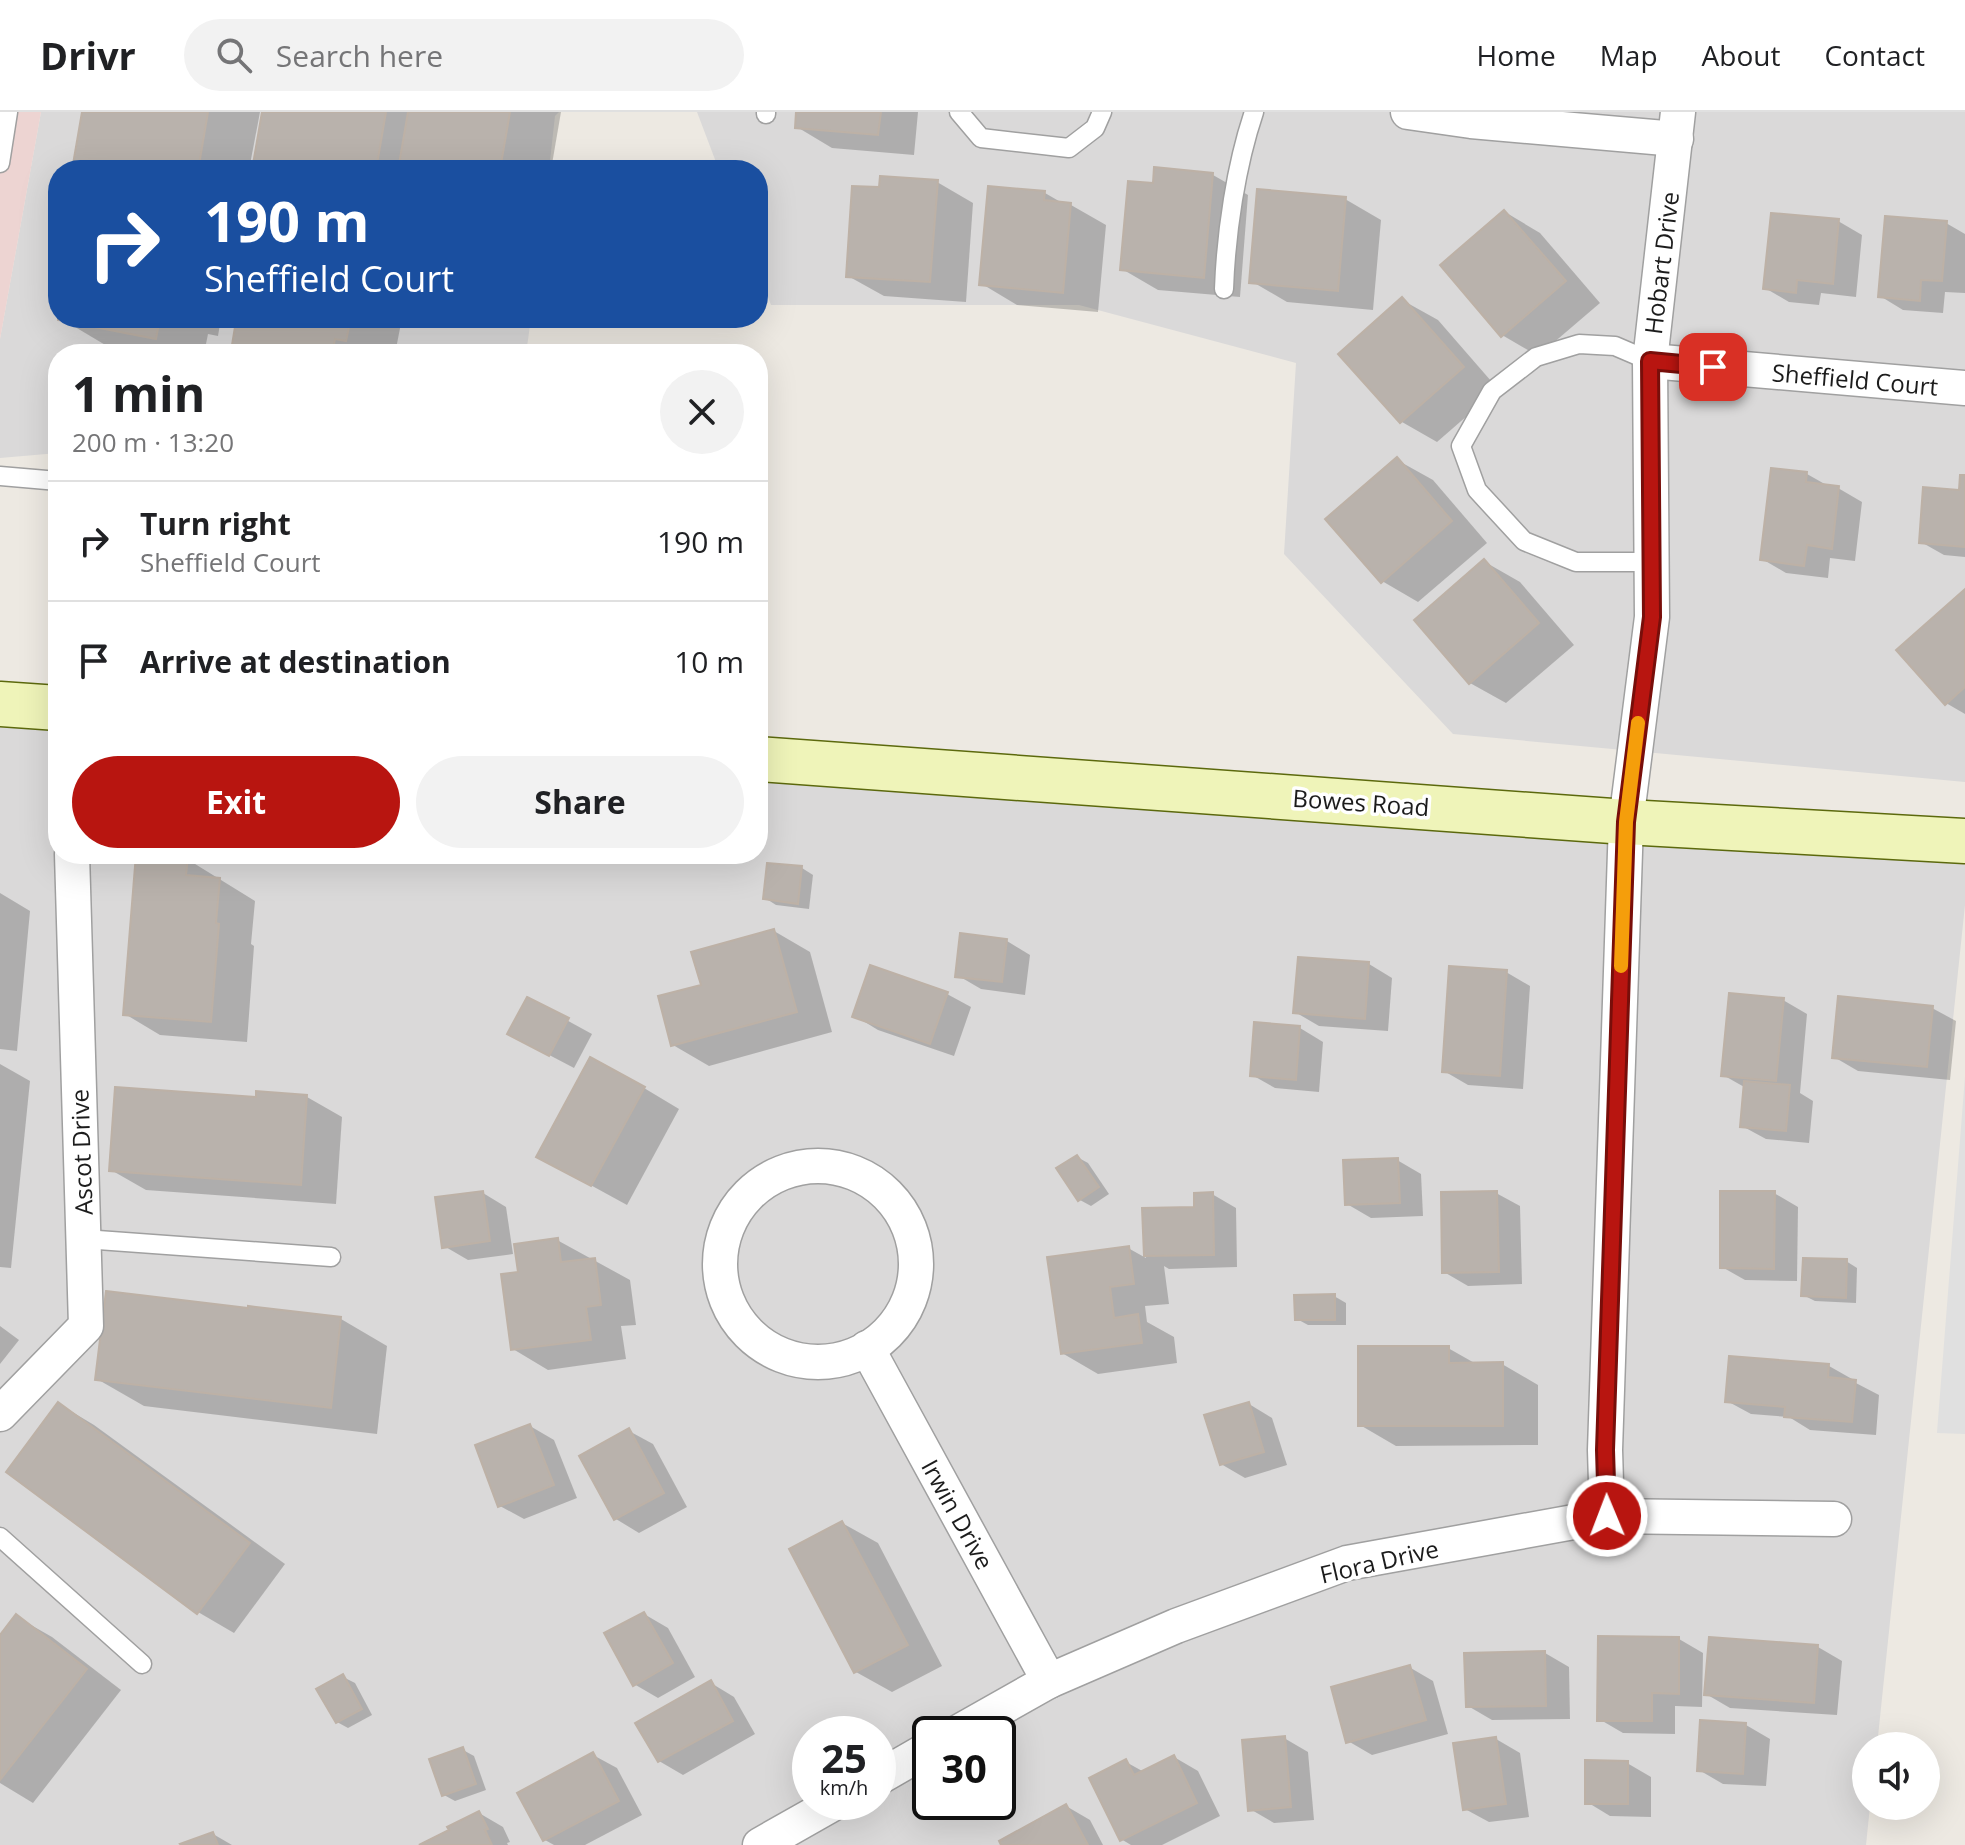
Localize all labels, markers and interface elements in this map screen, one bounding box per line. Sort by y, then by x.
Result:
search box [184,19,744,91]
text: Drivr [40,29,136,81]
icon: search [212,33,256,77]
text: Search here [276,35,443,76]
text: Home [1477,36,1556,74]
text: Map [1600,36,1658,74]
text: About [1702,36,1780,74]
text: Contact [1824,36,1925,74]
text: 190 m [204,182,370,258]
street label: Hobart Drive [1636,190,1686,336]
icon: right [72,192,176,296]
text: Sheffield Court [204,254,454,303]
pin [1679,333,1747,401]
icon: arrive [1691,345,1735,389]
street label: Sheffield Court [1771,355,1939,403]
text: 1 min [72,361,205,426]
button: close [660,370,744,454]
text: 200 m · 13:20 [72,424,234,460]
text: Turn right [140,503,291,544]
icon: right [72,519,116,563]
text: 190 m [657,521,744,562]
text: Sheffield Court [140,544,321,580]
icon: arrive [72,639,116,683]
text: Arrive at destination [140,641,451,682]
text: 10 m [674,641,744,682]
button: Exit [72,756,400,848]
button: Share [416,756,744,848]
street label: Bowes Road [1292,781,1430,823]
street label: Ascot Drive [62,1088,100,1216]
street label: Irwin Drive [914,1453,1002,1575]
position arrow [1565,1474,1649,1558]
street label: Flora Drive [1316,1531,1442,1591]
speed limit sign: 30 [912,1716,1016,1820]
text: 25 [821,1730,867,1785]
map controls [1852,1732,1940,1820]
button: sound [1852,1732,1940,1820]
text: km/h [820,1774,868,1801]

